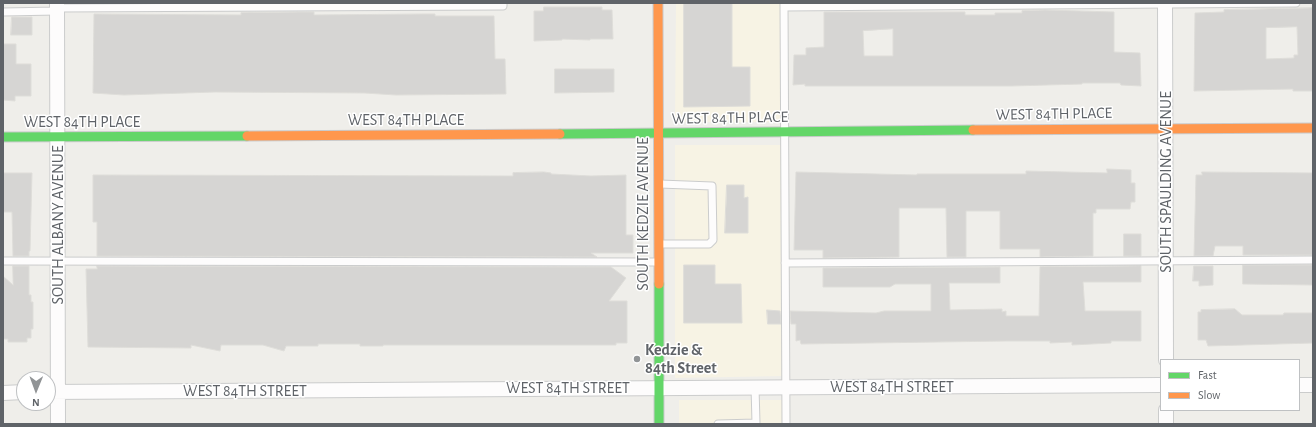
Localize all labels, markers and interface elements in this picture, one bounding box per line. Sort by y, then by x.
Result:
street label: SOUTH SPAULDING AVENUE [1156,91,1176,273]
street label: WEST 84TH PLACE [996,103,1112,125]
street label: WEST 84TH PLACE [672,107,788,129]
street label: WEST 84TH PLACE [348,110,464,130]
street label: WEST 84TH PLACE [24,112,140,132]
street label: SOUTH KEDZIE AVENUE [633,137,653,291]
street label: SOUTH ALBANY AVENUE [48,145,68,305]
place label: Kedzie & 84th Street [645,340,717,378]
marker: Kedzie & 84th Street [632,354,642,364]
legend [1160,359,1300,411]
text: Fast [1198,369,1217,381]
north arrow [16,371,56,411]
street label: WEST 84TH STREET [830,377,954,397]
street label: WEST 84TH STREET [506,378,630,398]
street label: WEST 84TH STREET [183,381,307,401]
text: Slow [1198,389,1220,401]
text: N [32,397,40,408]

